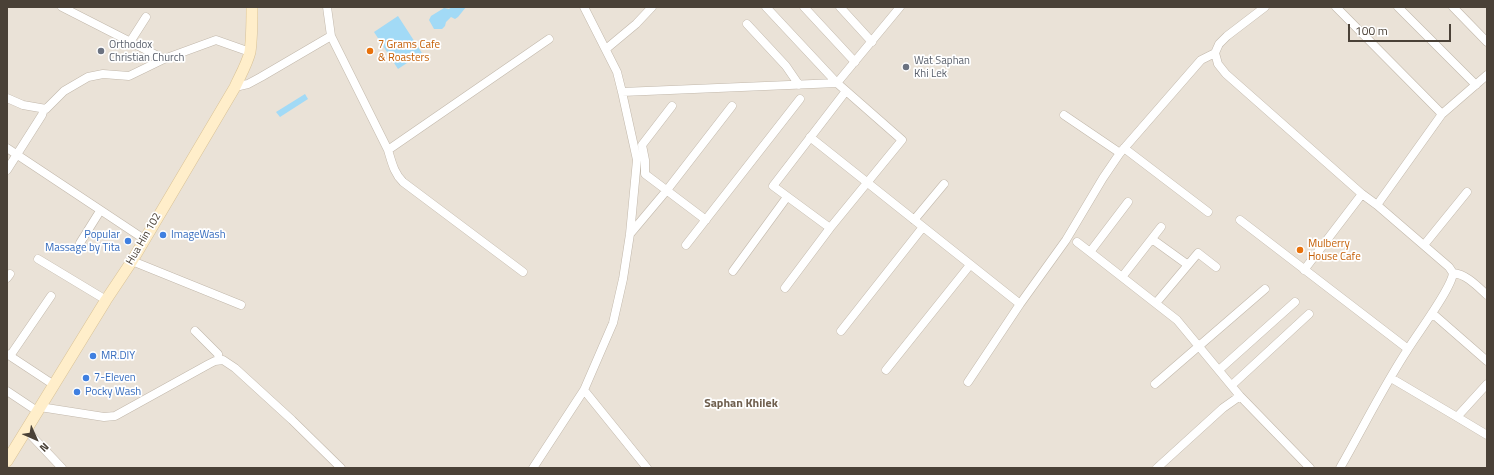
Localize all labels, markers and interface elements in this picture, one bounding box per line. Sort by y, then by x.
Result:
scale bar [1350,16,1453,42]
text: 100 m [1355,21,1388,40]
place label: Orthodox Christian Church [109,38,184,64]
place label: 7 Grams Cafe & Roasters [378,38,440,64]
marker: Orthodox Christian Church [96,46,106,56]
marker: 7 Grams Cafe & Roasters [365,46,375,56]
place label: Wat Saphan Khi Lek [914,54,970,80]
marker: Wat Saphan Khi Lek [901,62,911,72]
street label: Hua Hin 102 [124,211,164,267]
place label: Popular Massage by Tita [45,228,120,254]
place label: ImageWash [171,228,226,242]
marker: ImageWash [158,230,168,240]
marker: Popular Massage by Tita [123,236,133,246]
place label: Mulberry House Cafe [1308,237,1361,263]
marker: Mulberry House Cafe [1295,245,1305,255]
place label: MR.DIY [101,349,135,363]
marker: MR.DIY [88,351,98,361]
place label: 7-Eleven [94,371,136,385]
marker: 7-Eleven [81,373,91,383]
place label: Pocky Wash [85,385,141,399]
marker: Pocky Wash [72,387,82,397]
district label: Saphan Khilek [704,397,778,411]
north arrow [16,419,56,459]
text: N [36,439,53,456]

